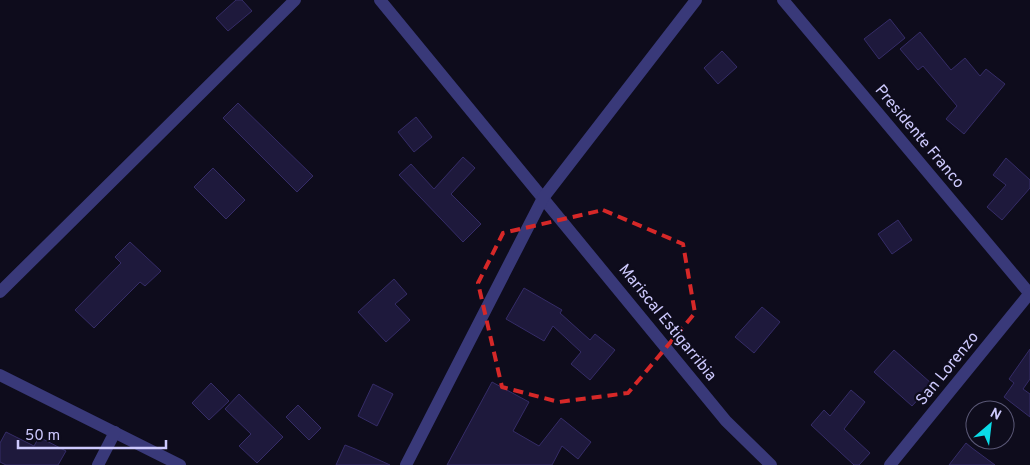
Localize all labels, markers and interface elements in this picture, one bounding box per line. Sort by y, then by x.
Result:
street label: Presidente Franco [870,81,968,193]
street label: Mariscal Estigarribia [614,260,720,386]
street label: San Lorenzo [912,328,984,410]
north arrow [965,400,1015,450]
text: N [987,405,1004,425]
scale bar [18,418,165,450]
text: 50 m [25,427,60,446]

